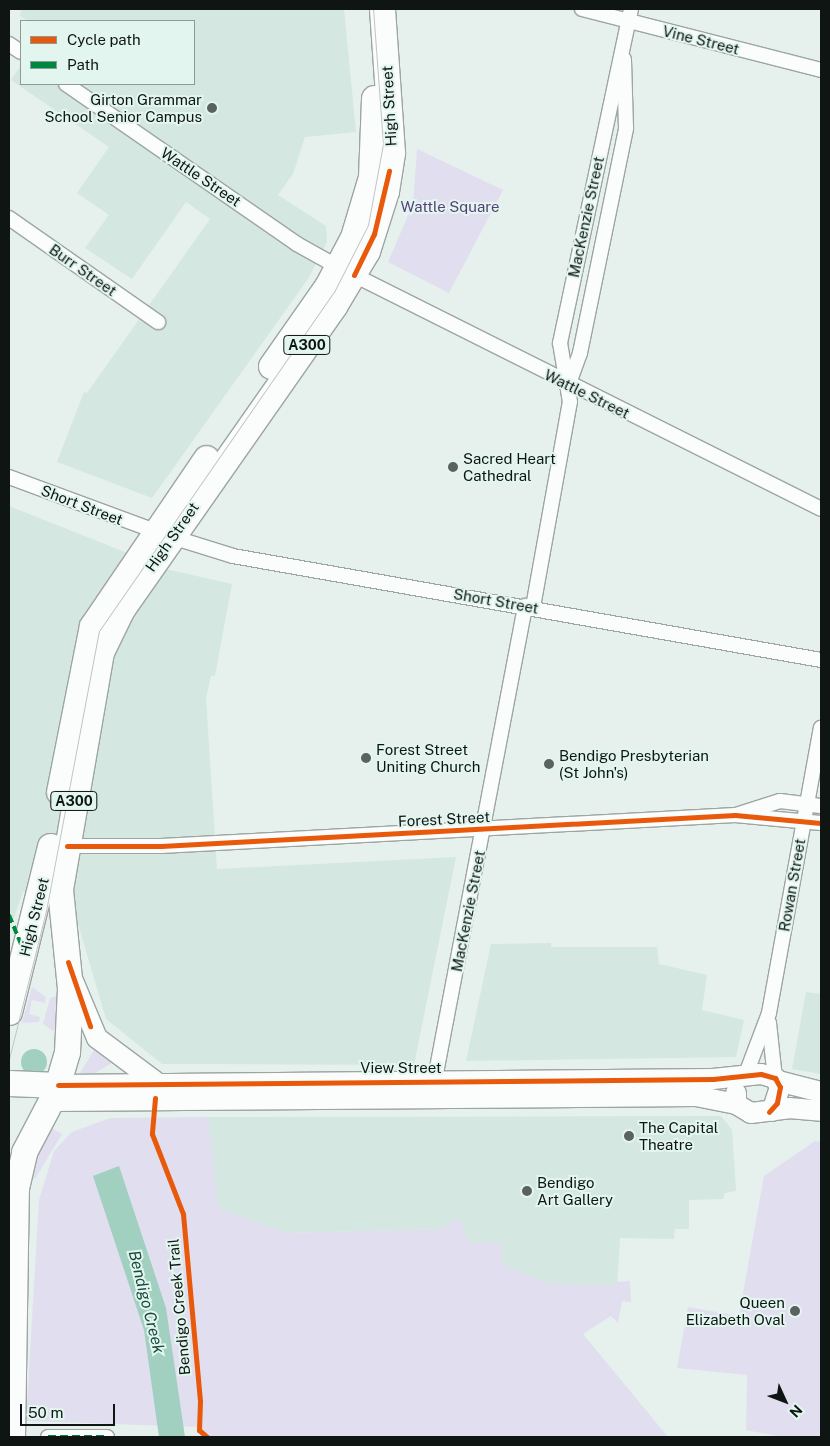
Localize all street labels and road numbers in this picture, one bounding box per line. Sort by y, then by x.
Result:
street label: Vine Street [661,22,741,58]
street label: High Street [378,65,400,147]
street label: Wattle Street [158,144,244,210]
street label: MacKenzie Street [564,155,608,279]
street label: Burr Street [46,240,120,300]
road number: A300 [283,334,331,356]
street label: Wattle Street [541,366,633,422]
street label: Short Street [39,481,125,529]
street label: High Street [142,499,202,575]
street label: Short Street [452,585,540,617]
road number: A300 [50,789,98,812]
street label: Forest Street [398,808,490,830]
street label: Rowan Street [775,837,809,933]
street label: MacKenzie Street [447,849,489,973]
street label: High Street [16,876,52,958]
street label: View Street [360,1059,442,1077]
street label: Bendigo Creek Trail [164,1238,194,1376]

